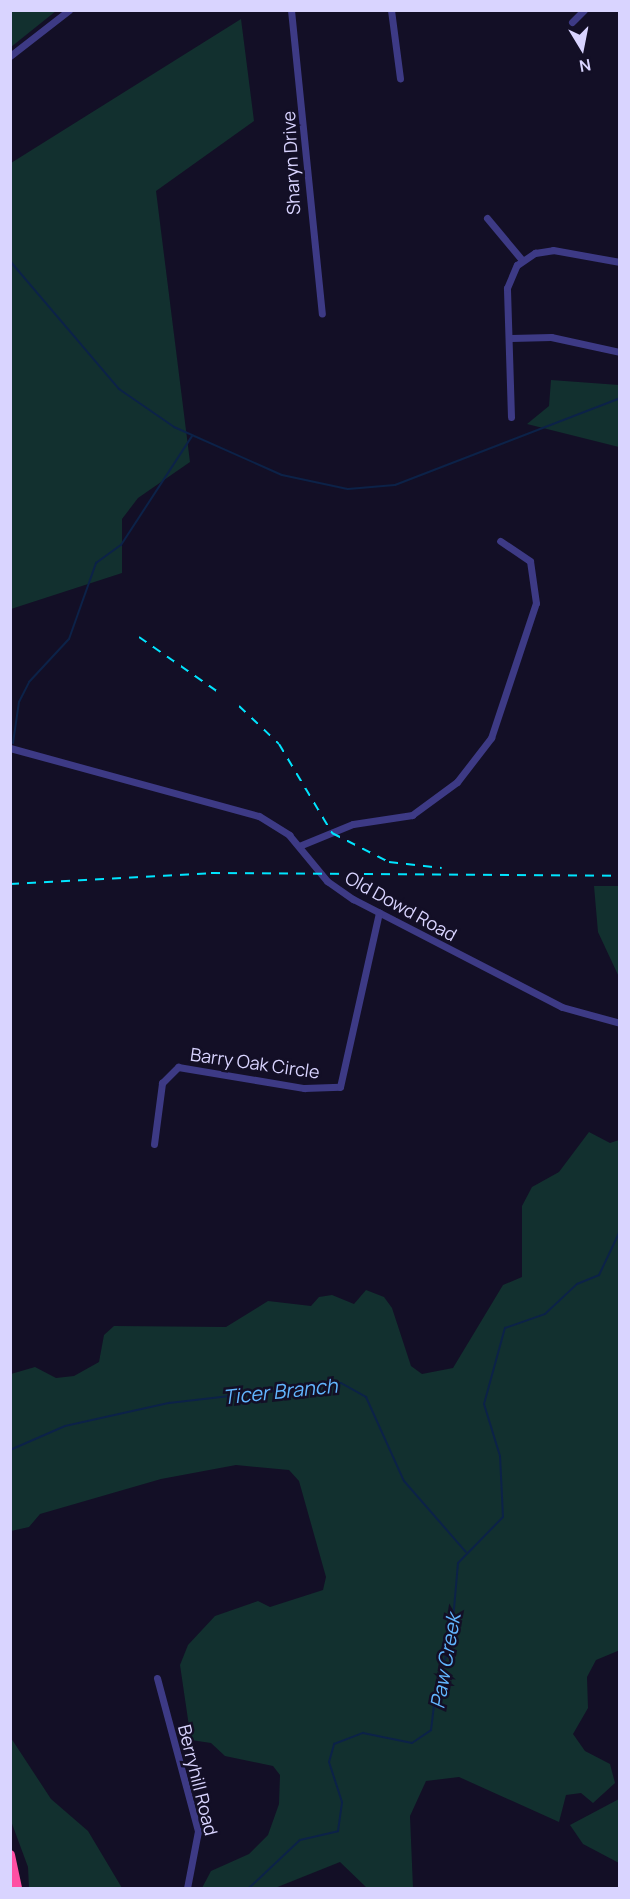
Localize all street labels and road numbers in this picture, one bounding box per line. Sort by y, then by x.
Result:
street label: Sharyn Drive [277,110,305,216]
street label: Old Dowd Road [341,866,461,946]
street label: Barry Oak Circle [189,1043,321,1083]
street label: Berryhill Road [174,1722,222,1838]

